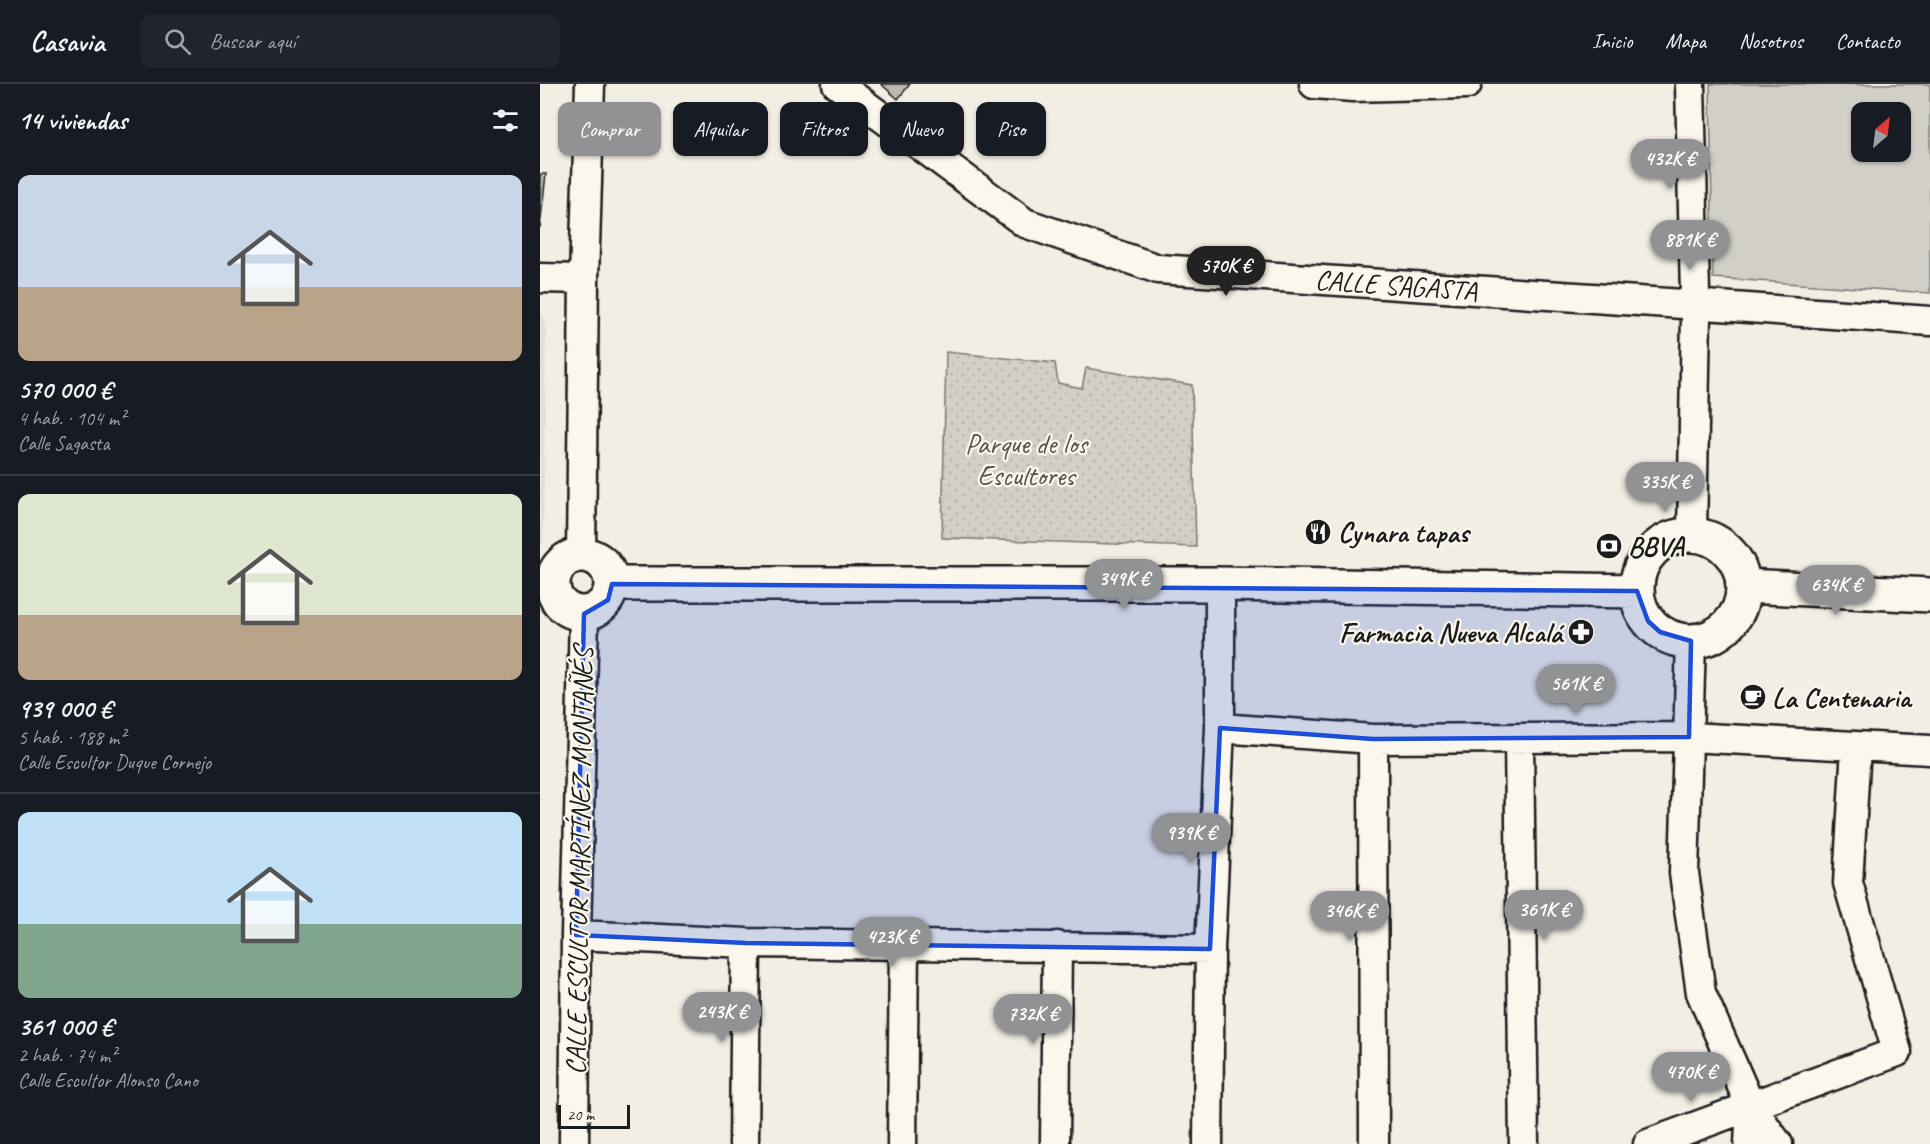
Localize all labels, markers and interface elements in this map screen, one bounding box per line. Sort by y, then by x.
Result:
search box [140,14,560,68]
text: Casavia [30,24,104,59]
icon: search [161,25,194,58]
text: Buscar aquí [209,27,296,55]
text: Inicio [1592,28,1632,54]
text: Mapa [1665,28,1706,54]
text: Nosotros [1739,28,1803,54]
text: Contacto [1836,28,1900,54]
chip: Comprar [558,102,661,156]
chip: Alquilar [673,102,768,156]
chip: Filtros [780,102,868,156]
chip: Nuevo [880,102,964,156]
chip: Piso [976,102,1046,156]
north arrow [1851,102,1911,162]
map controls [1851,102,1911,162]
text: 14 viviendas [18,104,127,137]
icon: filters [489,104,522,137]
pin: 432K € [1621,139,1719,190]
text: 432K € [1645,146,1696,171]
icon: home [216,214,324,322]
pin: 881K € [1641,220,1739,271]
text: 881K € [1665,227,1716,252]
pin: 570K € [1177,246,1275,297]
text: 570K € [1201,253,1251,278]
street label: CALLE SAGASTA [1314,262,1479,308]
text: 570 000 € [18,373,112,406]
text: 4 hab. · 104 m² [18,406,125,431]
park label: Parque de los Escultores [965,426,1089,493]
text: Calle Sagasta [18,431,110,456]
pin: 335K € [1616,462,1714,513]
text: 335K € [1640,469,1690,494]
place label: Cynara tapas [1338,515,1472,550]
restaurant icon: Cynara tapas [1303,517,1333,547]
place label: BBVA [1628,529,1685,564]
bank icon: BBVA [1594,531,1624,561]
icon: home [216,533,324,641]
pin: 349K € [1075,559,1173,610]
pin: 634K € [1787,565,1885,616]
text: 349K € [1099,566,1149,591]
text: 634K € [1810,572,1862,597]
place label: Farmacia Nueva Alcalá [1339,615,1565,650]
pharmacy icon: Farmacia Nueva Alcalá [1566,617,1596,647]
street label: CALLE ESCULTOR MARTÍNEZ MONTAÑÉS [558,642,600,1075]
pin: 561K € [1527,664,1625,715]
text: 561K € [1550,671,1602,696]
place label: La Centenaria [1772,680,1913,715]
cafe icon: La Centenaria [1738,682,1768,712]
text: 939 000 € [18,692,112,725]
text: 5 hab. · 188 m² [18,725,125,750]
text: Calle Escultor Duque Cornejo [18,750,211,775]
pin: 939K € [1142,813,1240,864]
text: 939K € [1166,820,1216,845]
icon: home [216,851,324,959]
pin: 361K € [1495,890,1593,941]
pin: 346K € [1301,891,1399,942]
text: 361K € [1518,897,1570,922]
text: 346K € [1324,898,1376,923]
pin: 423K € [843,917,941,968]
text: 423K € [867,924,918,949]
pin: 243K € [673,992,771,1043]
pin: 732K € [984,994,1082,1045]
text: 243K € [697,999,748,1024]
text: 732K € [1008,1001,1058,1026]
text: 361 000 € [18,1010,113,1043]
text: 2 hab. · 74 m² [18,1043,116,1068]
pin: 470K € [1642,1052,1740,1103]
text: 470K € [1666,1059,1716,1084]
text: Calle Escultor Alonso Cano [18,1068,198,1093]
scale bar [558,1102,630,1130]
text: 20 m [567,1105,594,1125]

